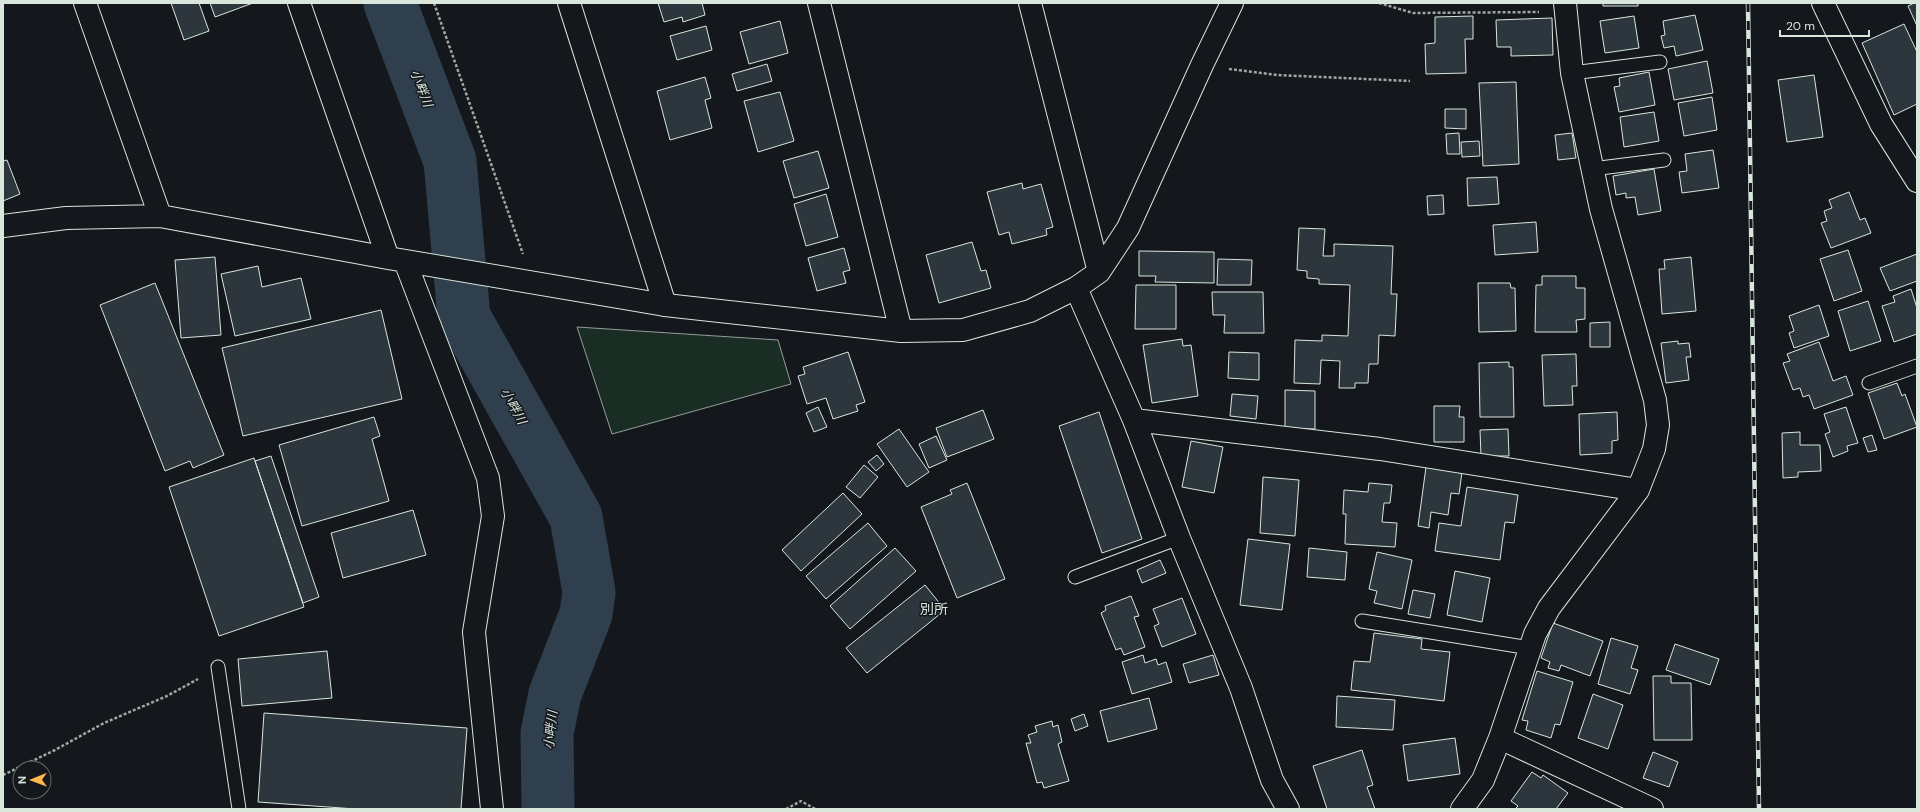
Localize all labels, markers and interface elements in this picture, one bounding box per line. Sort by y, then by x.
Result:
scale bar [1780,12,1869,38]
text: 20 m [1786,18,1815,34]
water label: 小畔川 [407,67,437,111]
water label: 小畔川 [497,385,531,429]
district label: 別所 [920,600,948,618]
water label: 小畔川 [540,708,561,750]
north arrow [12,760,52,800]
text: N [15,776,29,784]

